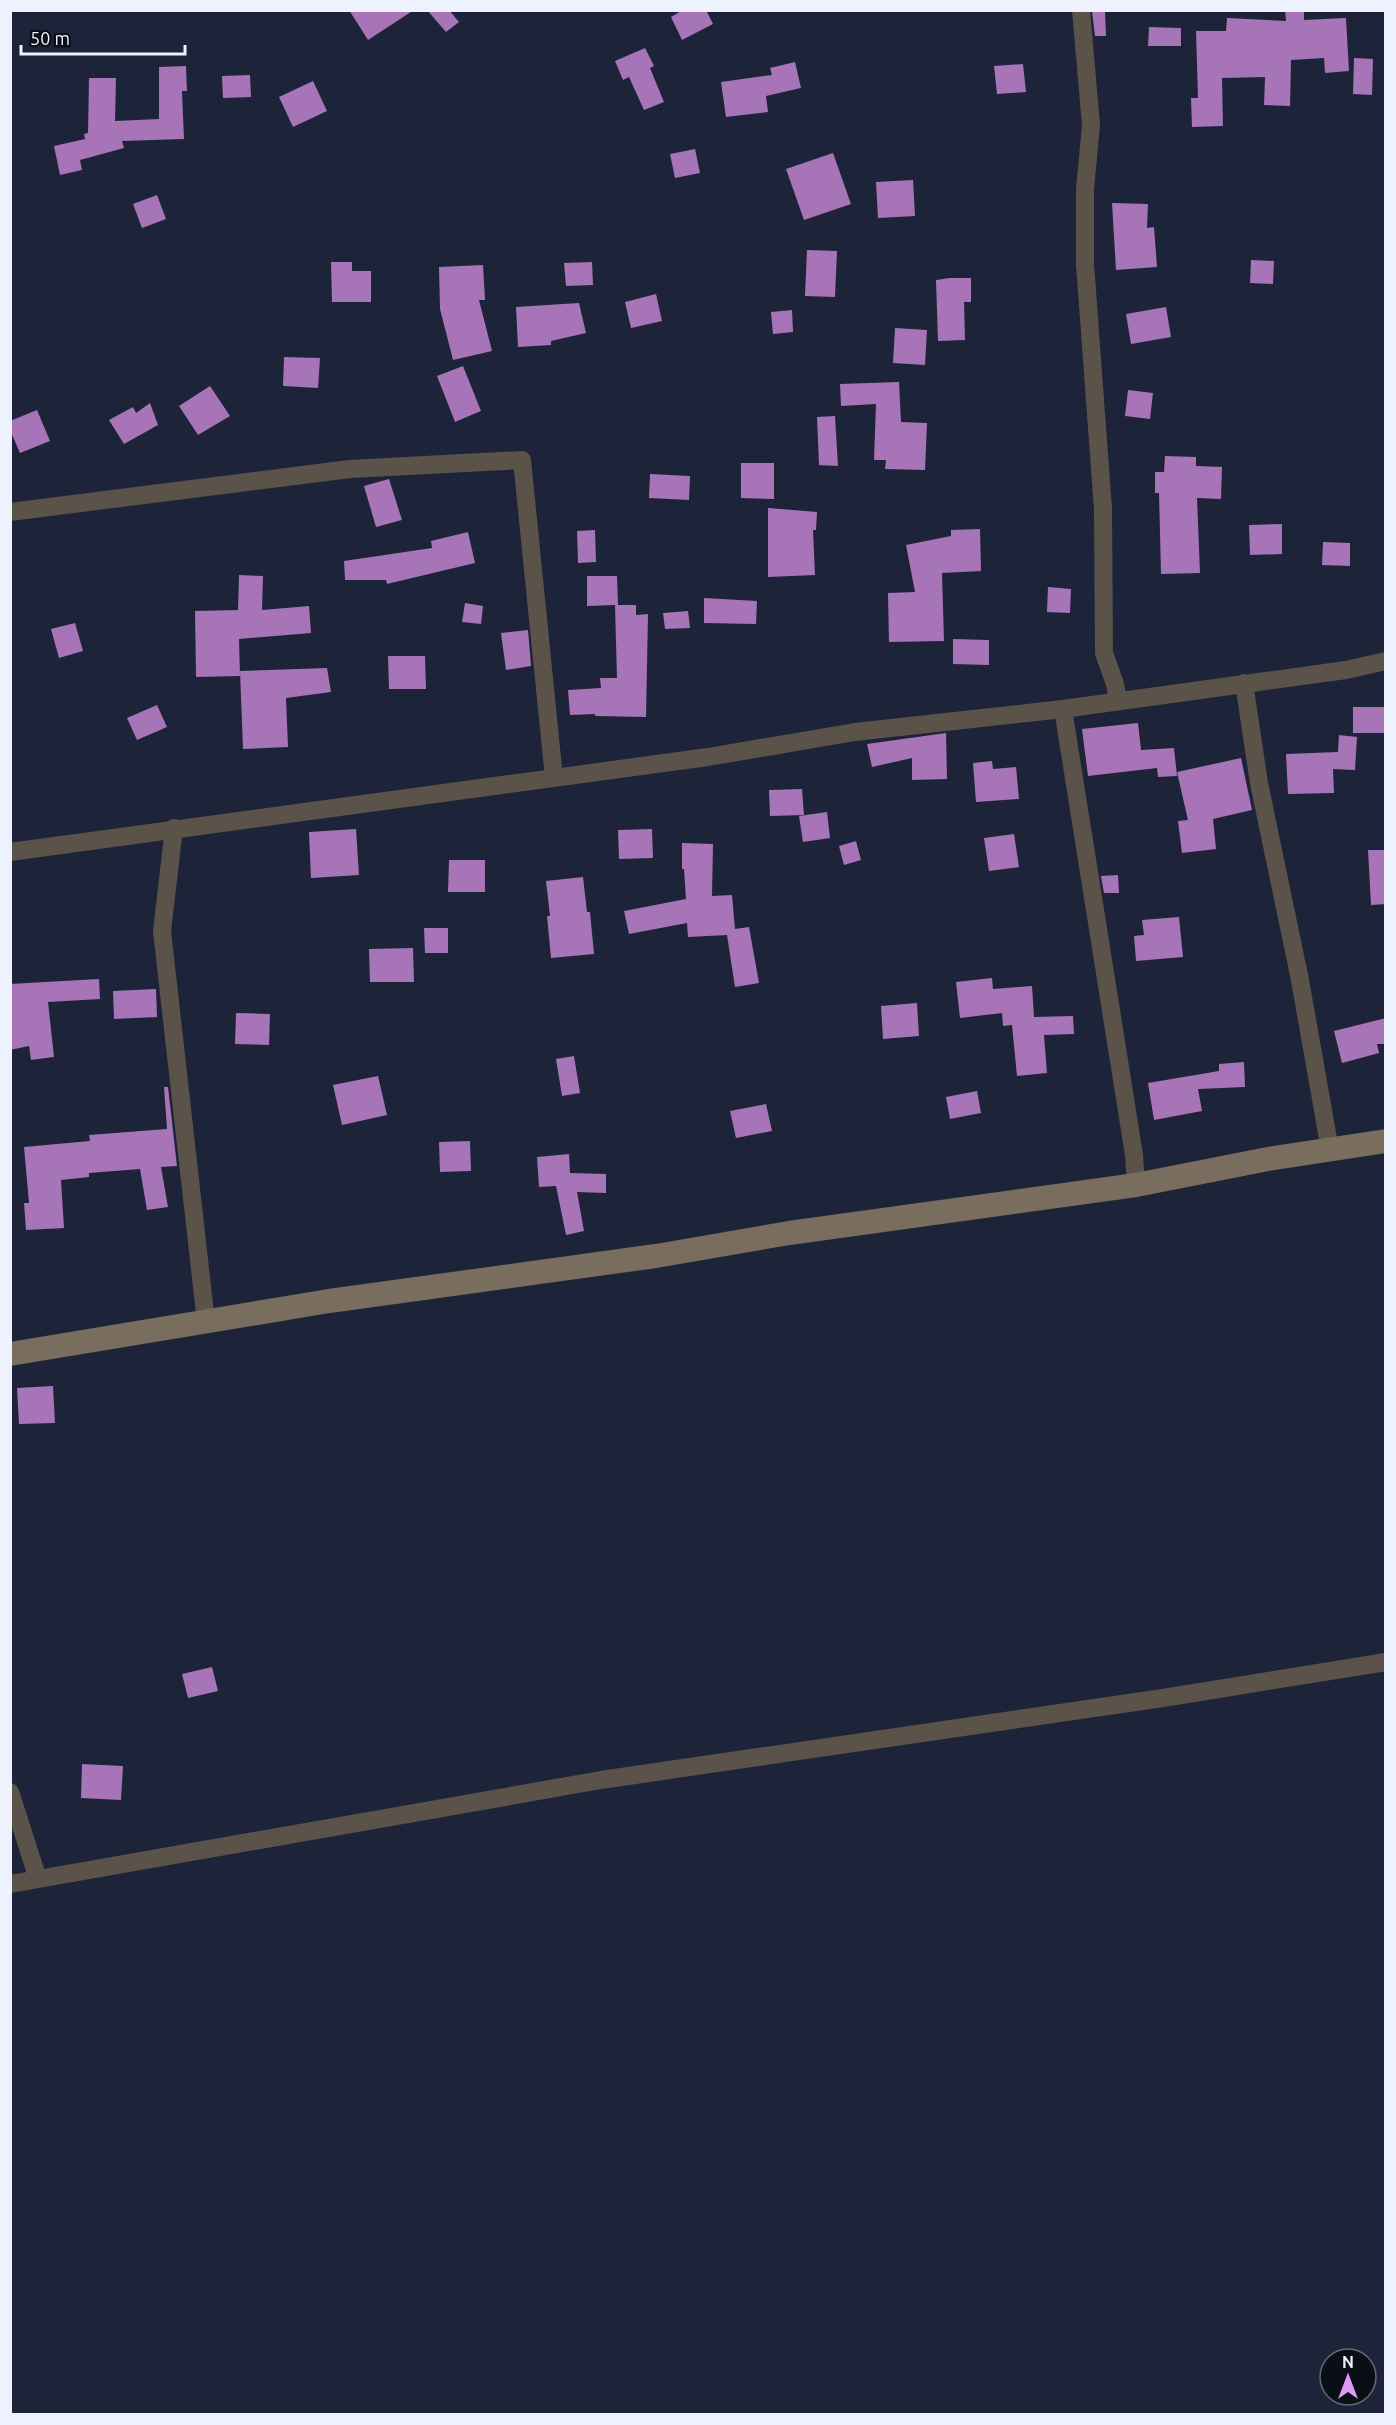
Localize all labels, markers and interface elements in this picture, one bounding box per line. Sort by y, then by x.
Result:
scale bar [21,18,184,56]
text: 50 m [30,28,70,48]
north arrow [1318,2347,1378,2407]
text: N [1342,2353,1354,2371]

